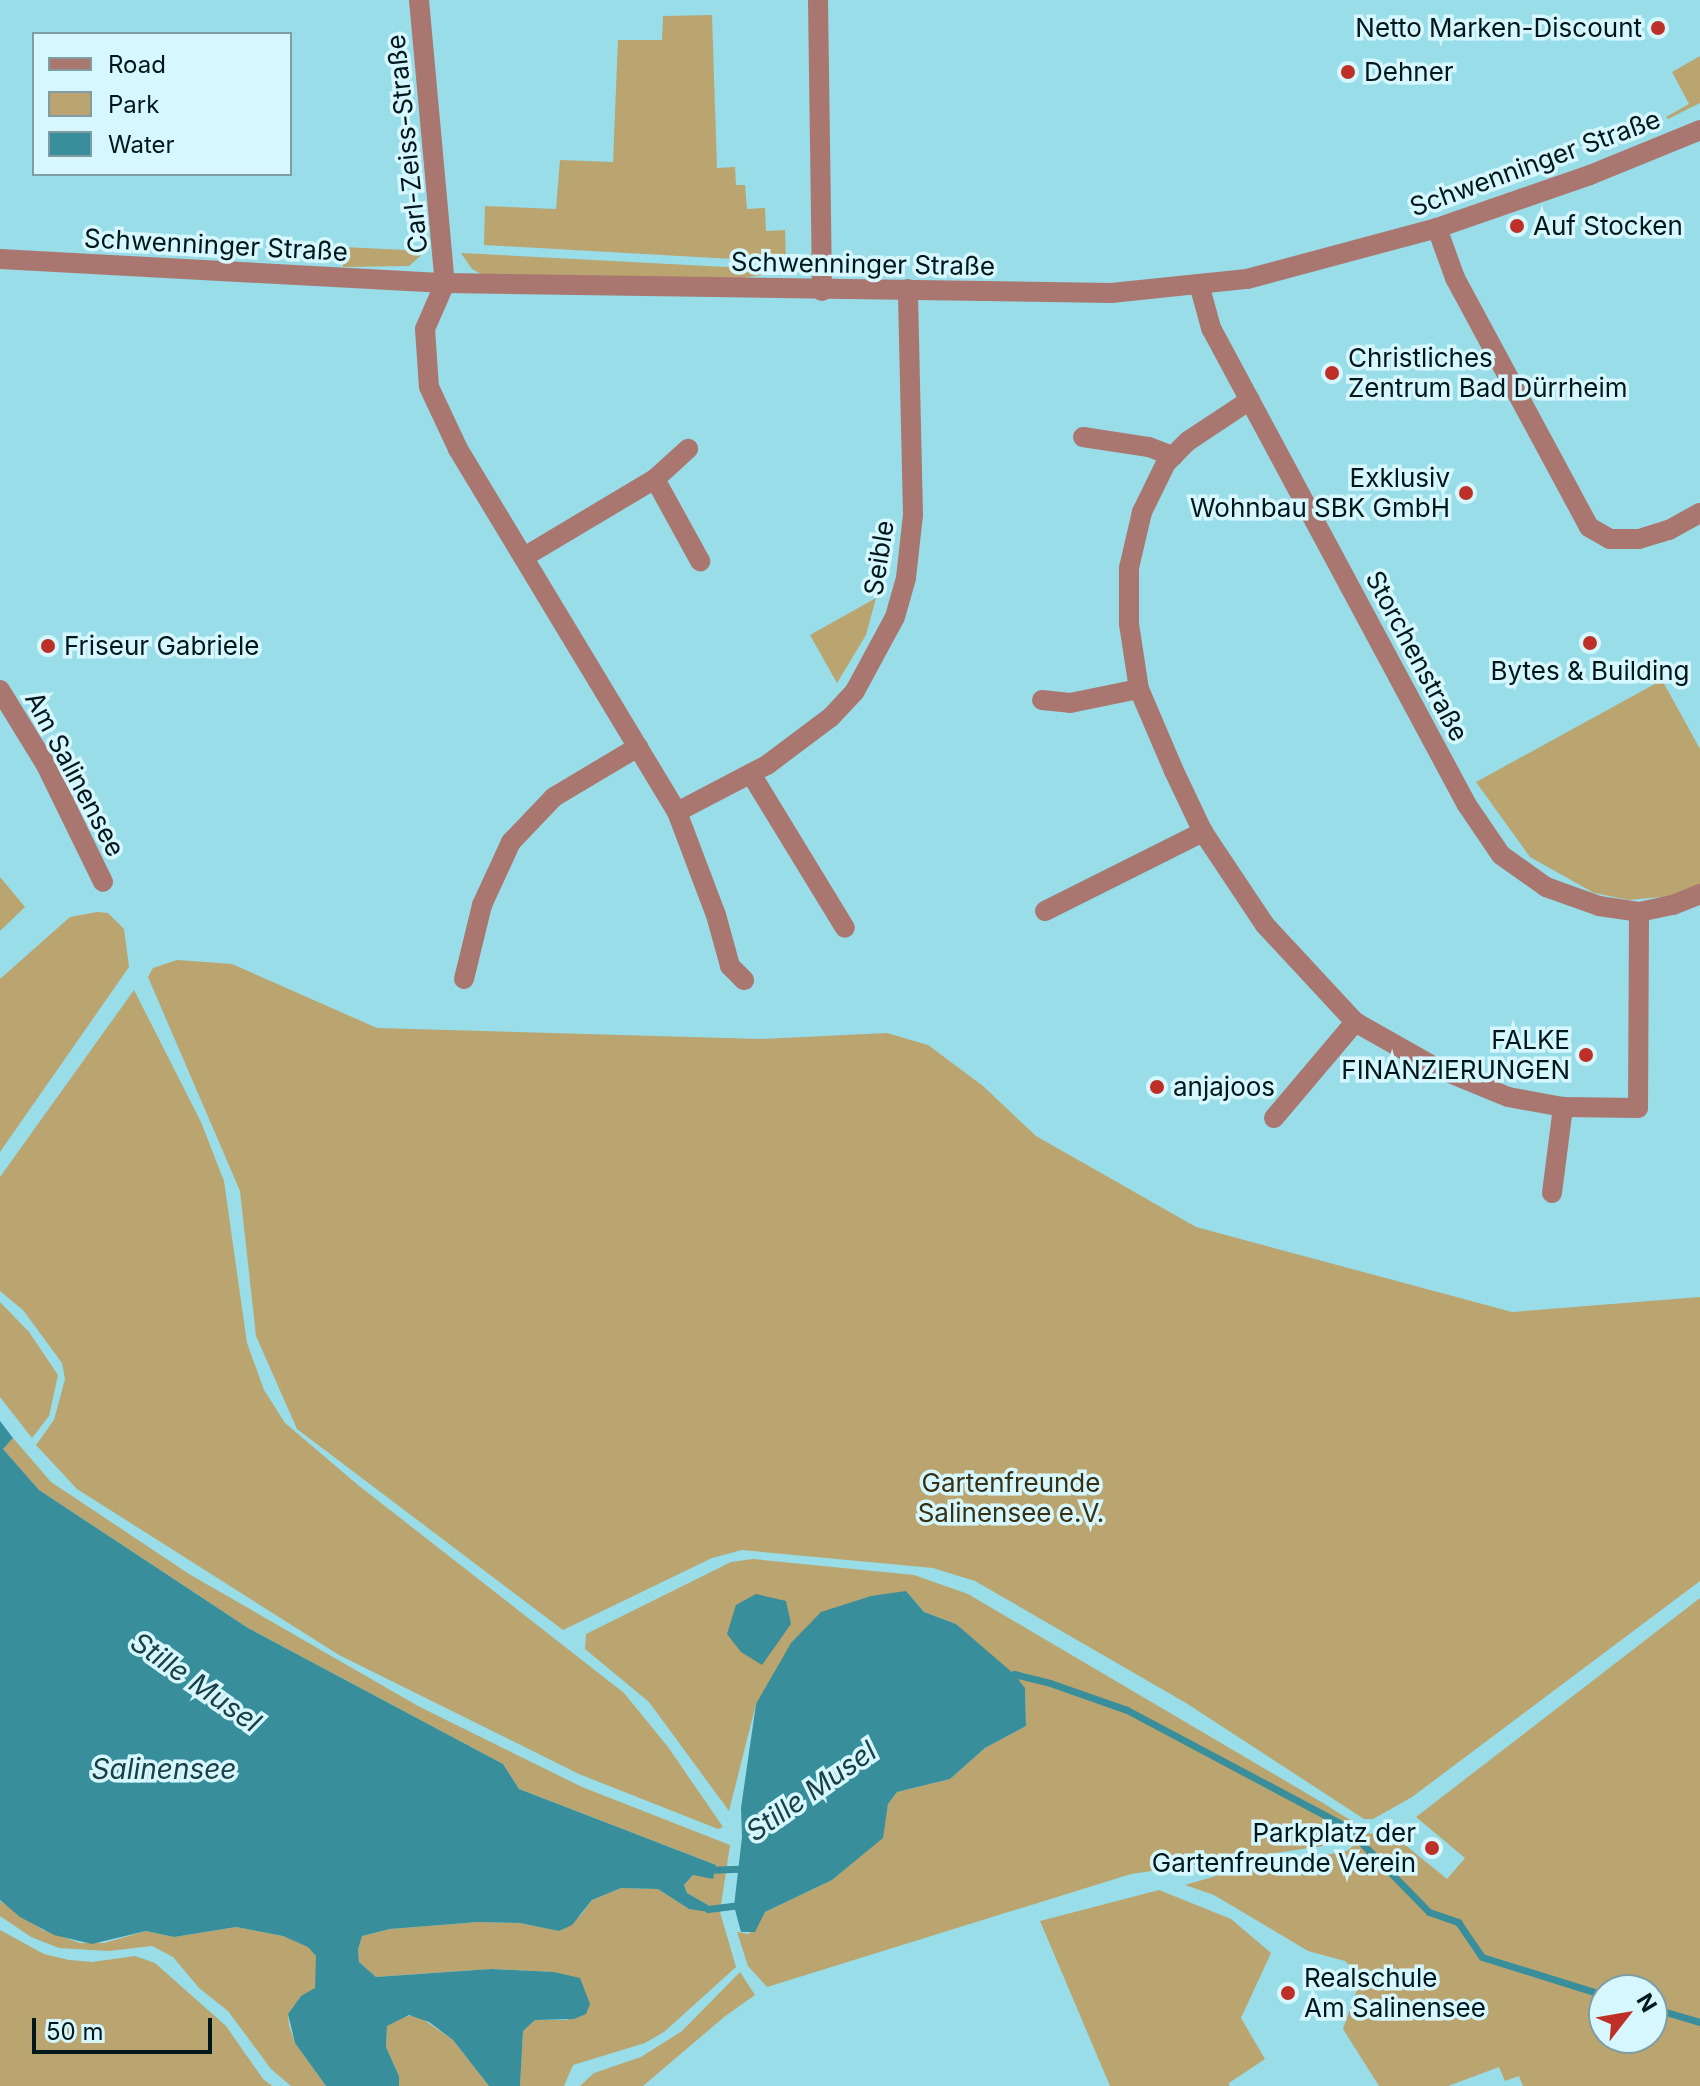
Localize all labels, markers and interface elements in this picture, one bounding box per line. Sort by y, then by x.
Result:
place label: Netto Marken-Discount [1355,12,1642,44]
marker: Netto Marken-Discount [1649,19,1667,37]
legend [32,32,292,176]
street label: Carl-Zeiss-Straße [380,33,434,255]
text: Road [108,50,166,79]
place label: Dehner [1364,56,1454,88]
marker: Dehner [1339,63,1357,81]
text: Park [108,90,159,119]
street label: Schwenninger Straße [1406,103,1664,223]
text: Water [108,130,175,159]
place label: Auf Stocken [1533,210,1683,242]
marker: Auf Stocken [1508,217,1526,235]
street label: Schwenninger Straße [83,223,349,267]
street label: Schwenninger Straße [731,246,995,282]
place label: Christliches Zentrum Bad Dürrheim [1348,342,1628,404]
marker: Christliches Zentrum Bad Dürrheim [1323,364,1341,382]
place label: Exklusiv Wohnbau SBK GmbH [1190,462,1450,524]
marker: Exklusiv Wohnbau SBK GmbH [1457,484,1475,502]
street label: Seible [858,518,900,598]
street label: Storchenstraße [1359,565,1475,747]
place label: Friseur Gabriele [64,630,259,662]
marker: Bytes & Building [1581,634,1599,652]
marker: Friseur Gabriele [39,637,57,655]
place label: Bytes & Building [1490,655,1690,687]
street label: Am Salinensee [19,686,131,862]
place label: FALKE FINANZIERUNGEN [1341,1024,1570,1086]
marker: FALKE FINANZIERUNGEN [1577,1046,1595,1064]
place label: anjajoos [1173,1071,1275,1103]
marker: anjajoos [1148,1078,1166,1096]
park label: Gartenfreunde Salinensee e.V. [918,1467,1104,1528]
water label: Stille Musel [125,1625,267,1739]
water label: Stille Musel [740,1734,882,1848]
water label: Salinensee [92,1752,236,1786]
place label: Parkplatz der Gartenfreunde Verein [1152,1817,1416,1878]
marker: Parkplatz der Gartenfreunde Verein [1423,1839,1441,1857]
place label: Realschule Am Salinensee [1304,1962,1486,2024]
north arrow [1588,1974,1668,2054]
marker: Realschule Am Salinensee [1279,1984,1297,2002]
text: N [1631,1989,1662,2017]
scale bar [36,2002,216,2052]
text: 50 m [46,2017,104,2046]

